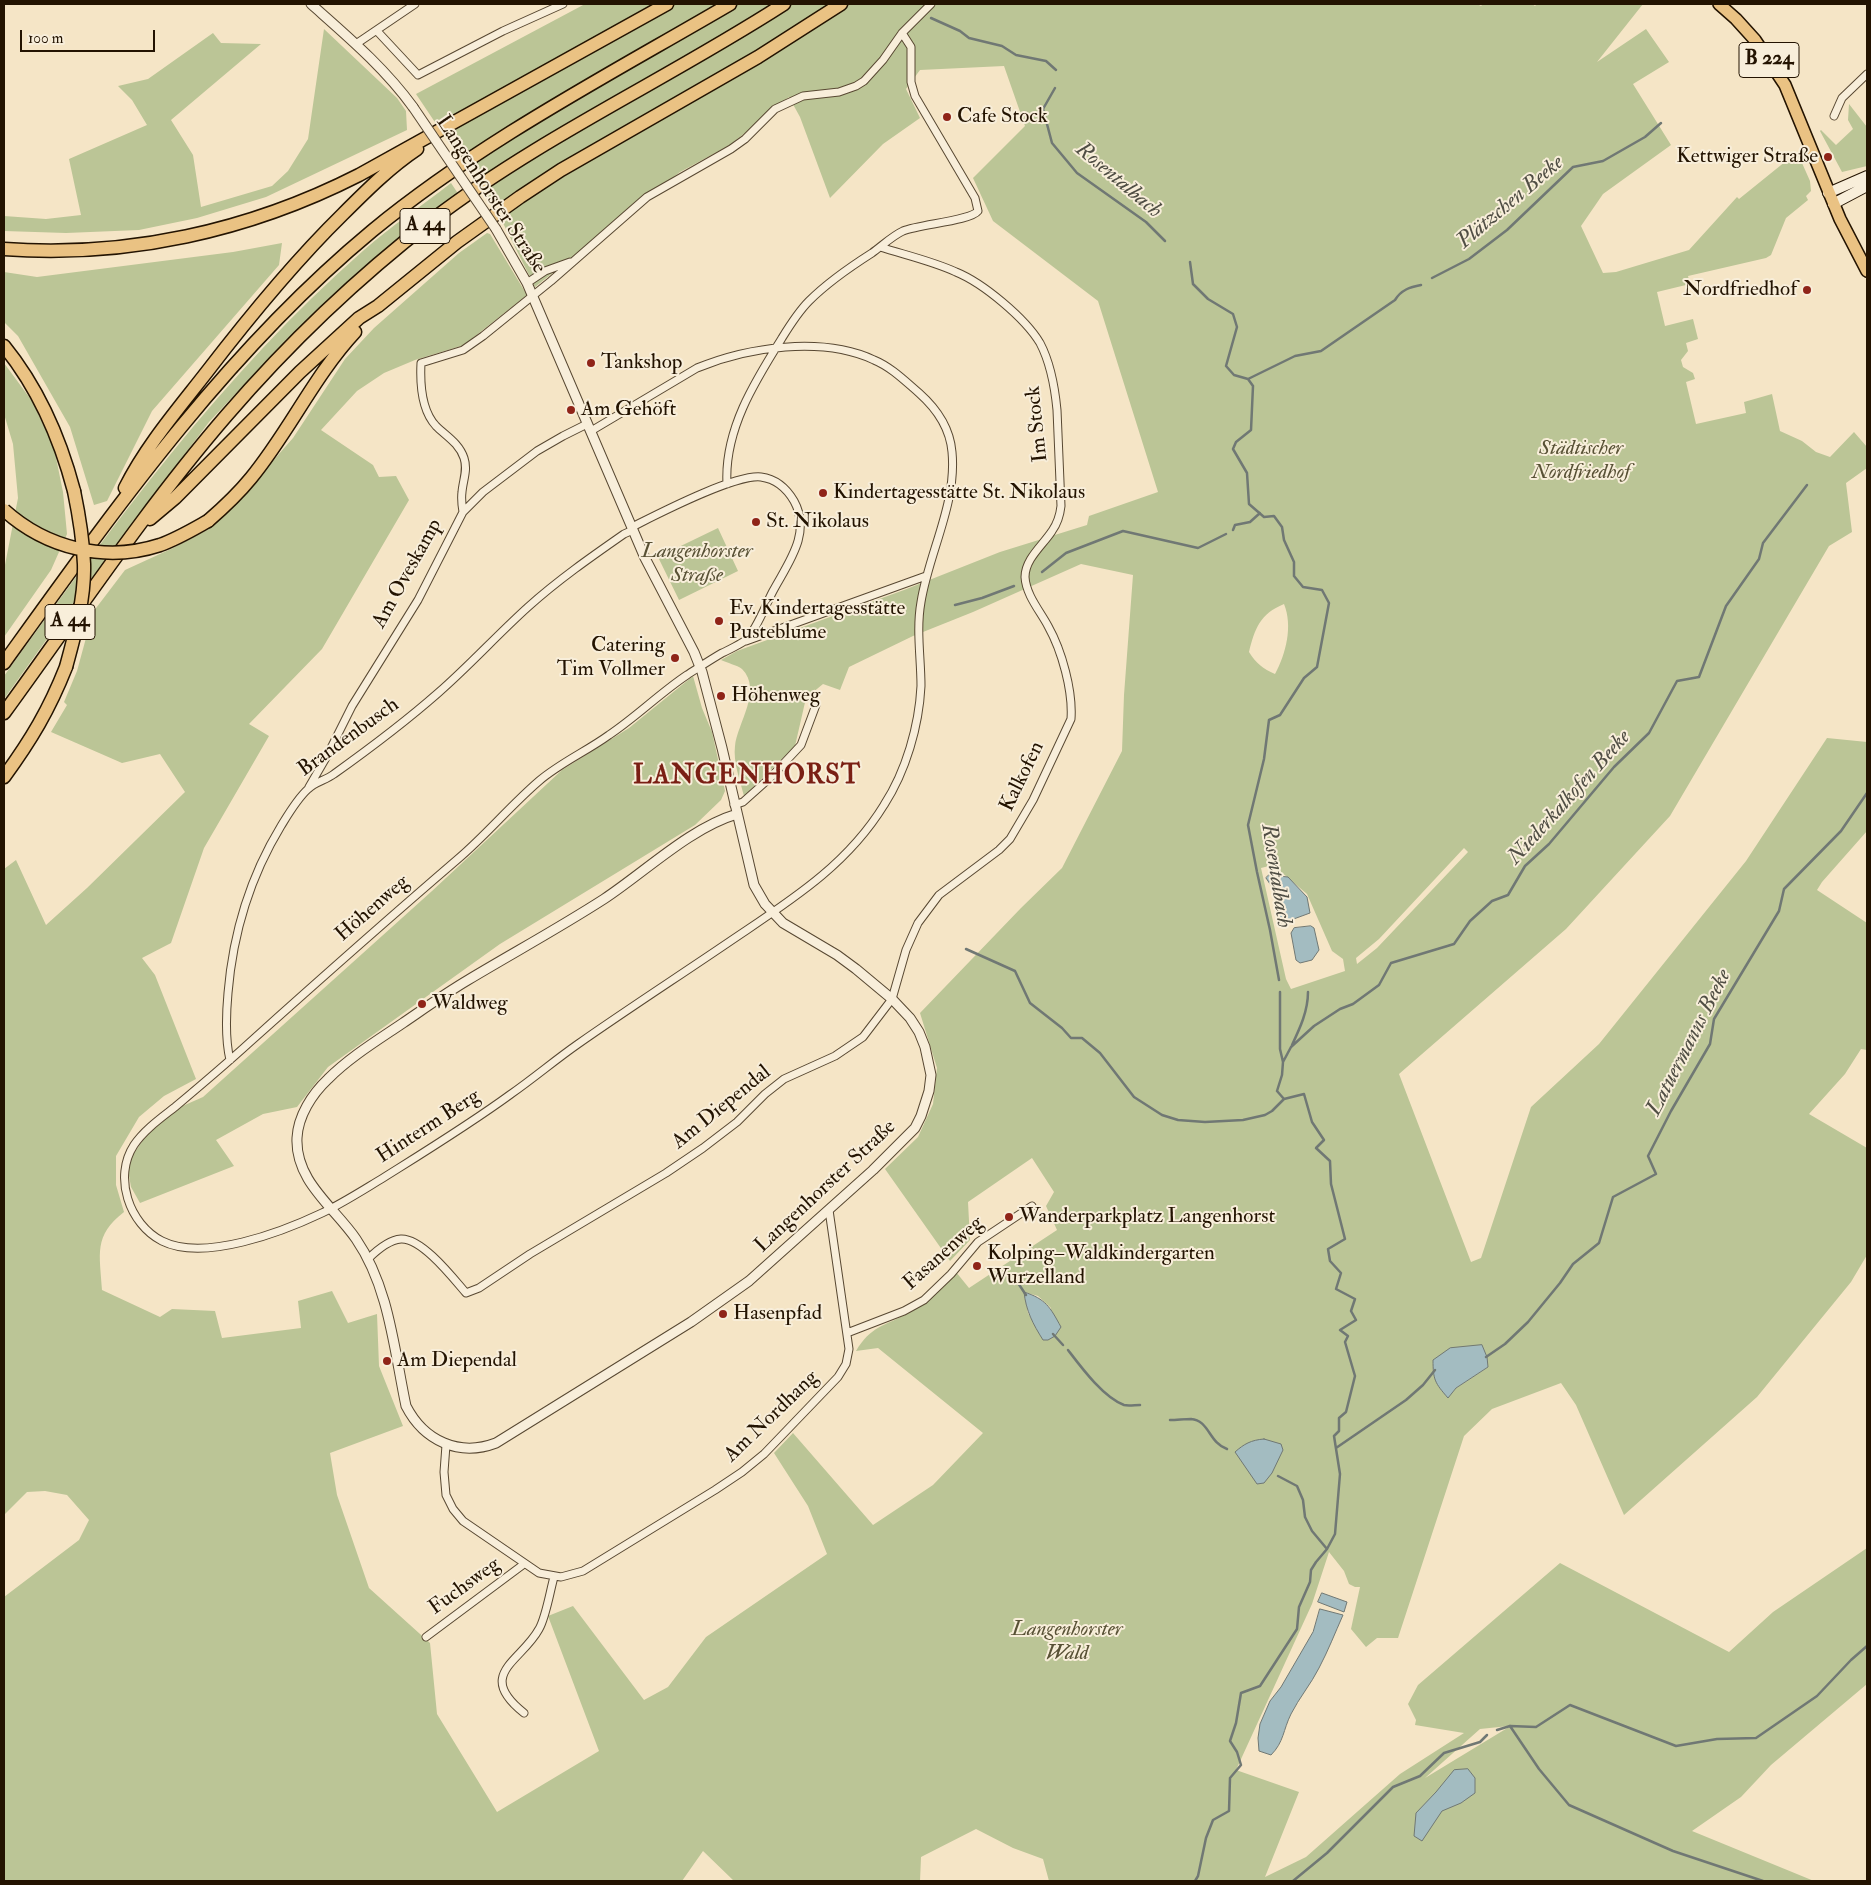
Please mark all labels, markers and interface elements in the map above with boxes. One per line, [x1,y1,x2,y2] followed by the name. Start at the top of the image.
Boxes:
[22,20,158,52] scale bar
[28,29,63,48] text: 100 m
[1739,42,1799,78] road number: B 224
[957,104,1048,130] place label: Cafe Stock
[429,111,551,279] street label: Langenhorster Straße
[941,111,953,123] marker: Cafe Stock
[1069,137,1167,225] water label: Rosentalbach
[1676,144,1818,170] place label: Kettwiger Straße
[1452,151,1570,255] water label: Plätzchen Beeke
[1822,151,1834,163] marker: Kettwiger Straße
[400,208,450,244] road number: A 44
[1683,277,1797,303] place label: Nordfriedhof
[1801,284,1813,296] marker: Nordfriedhof
[601,350,682,376] place label: Tankshop
[585,357,597,369] marker: Tankshop
[1021,385,1055,463] street label: Im Stock
[581,397,676,423] place label: Am Gehöft
[565,404,577,416] marker: Am Gehöft
[1532,436,1630,486] park label: Städtischer Nordfriedhof
[833,480,1085,506] place label: Kindertagesstätte St. Nikolaus
[817,487,829,499] marker: Kindertagesstätte St. Nikolaus
[766,509,869,535] place label: St. Nikolaus
[368,515,448,633] street label: Am Oveskamp
[750,516,762,528] marker: St. Nikolaus
[641,539,753,589] park label: Langenhorster Straße
[729,596,905,646] place label: Ev. Kindertagesstätte Pusteblume
[45,604,95,640] road number: A 44
[713,615,725,627] marker: Ev. Kindertagesstätte Pusteblume
[557,633,665,683] place label: Catering Tim Vollmer
[669,652,681,664] marker: Catering Tim Vollmer
[731,683,820,709] place label: Höhenweg
[715,690,727,702] marker: Höhenweg
[294,693,404,783] street label: Brandenbusch
[1503,725,1637,871] water label: Niederkalkofen Beeke
[995,738,1051,816] street label: Kalkofen
[632,761,862,793] district label: LANGENHORST
[1254,822,1296,930] water label: Rosentalbach
[331,870,415,948] street label: Höhenweg
[1642,965,1738,1121] water label: Latuermanns Beeke
[432,991,508,1017] place label: Waldweg
[416,998,428,1010] marker: Waldweg
[667,1060,777,1156] street label: Am Diependal
[373,1084,485,1170] street label: Hinterm Berg
[750,1115,902,1259] street label: Langenhorster Straße
[1019,1204,1275,1230] place label: Wanderparkplatz Langenhorst
[899,1211,989,1297] street label: Fasanenweg
[1003,1211,1015,1223] marker: Wanderparkplatz Langenhorst
[987,1241,1215,1291] place label: Kolping–Waldkindergarten Wurzelland
[971,1260,983,1272] marker: Kolping–Waldkindergarten Wurzelland
[733,1301,822,1327] place label: Hasenpfad
[717,1308,729,1320] marker: Hasenpfad
[397,1348,517,1374] place label: Am Diependal
[381,1355,393,1367] marker: Am Diependal
[720,1366,824,1468] street label: Am Nordhang
[424,1553,506,1621] street label: Fuchsweg
[1011,1617,1123,1667] park label: Langenhorster Wald

